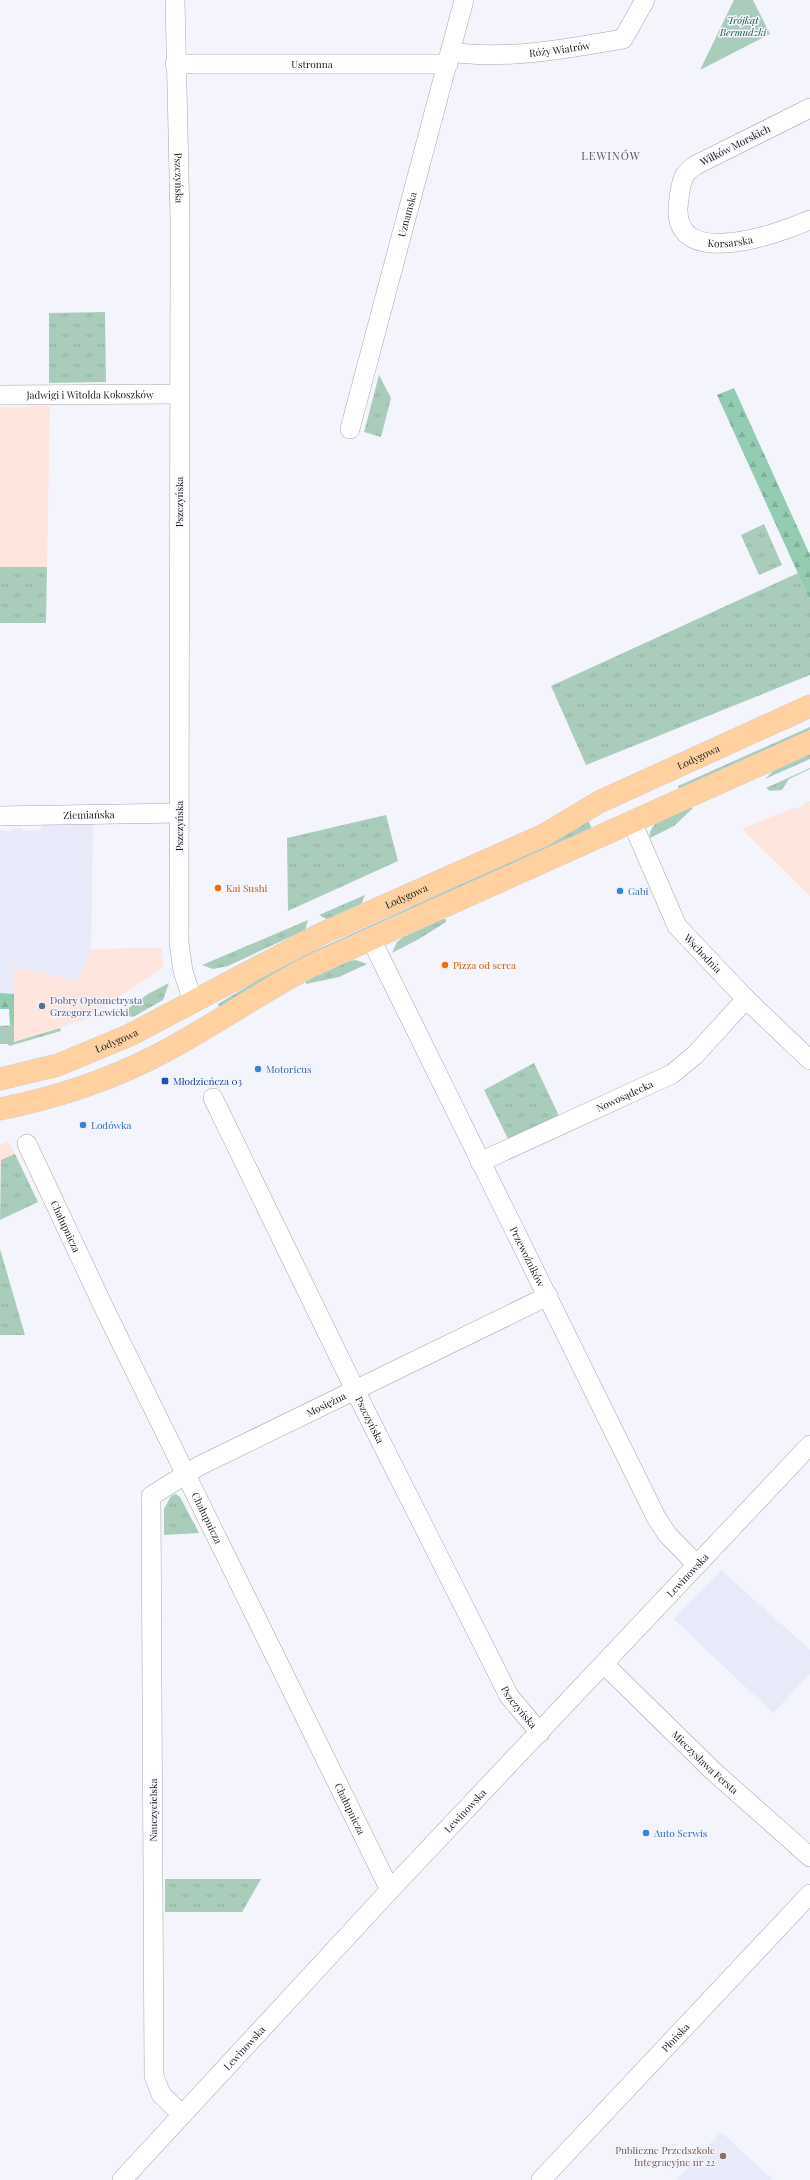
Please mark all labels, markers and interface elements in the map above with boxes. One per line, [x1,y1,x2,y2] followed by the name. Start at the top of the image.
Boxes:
[719,13,767,39] park label: Trójkąt Bermudzki
[528,38,591,60] street label: Róży Wiatrów
[291,57,333,71] street label: Ustronna
[697,121,773,169] street label: Wilków Morskich
[581,148,641,163] district label: LEWINÓW
[171,152,187,203] street label: Pszczyńska
[394,190,420,239] street label: Uznamska
[707,232,754,250] street label: Korsarska
[25,387,154,402] street label: Jadwigi i Witolda Kokoszków
[172,477,186,527] street label: Pszczyńska
[675,741,722,773] street label: Łodygowa
[172,801,186,851] street label: Pszczyńska
[63,807,115,822] street label: Ziemiańska
[226,881,268,895] place label: Kai Sushi
[383,881,430,912] street label: Łodygowa
[213,883,223,893] marker: Kai Sushi
[628,884,649,898] place label: Gabi
[615,886,625,896] marker: Gabi
[680,930,725,976] street label: Wschodnia
[453,958,516,972] place label: Pizza od serca
[440,960,450,970] marker: Pizza od serca
[50,993,142,1019] place label: Dobry Optometrysta Grzegorz Lewicki
[37,1001,47,1011] marker: Dobry Optometrysta Grzegorz Lewicki
[93,1025,140,1056] street label: Łodygowa
[266,1062,312,1076] place label: Motoricus
[253,1064,263,1074] marker: Motoricus
[173,1074,242,1088] place label: Młodzieńcza 03
[160,1076,170,1086] marker: Młodzieńcza 03
[594,1077,655,1115] street label: Nowosądecka
[91,1118,131,1132] place label: Lodówka
[78,1120,88,1130] marker: Lodówka
[48,1198,84,1255] street label: Chałupnicza
[507,1224,548,1289] street label: Przewoźników
[304,1389,348,1420] street label: Mosiężna
[352,1394,388,1446] street label: Pszczyńska
[189,1490,226,1546] street label: Chałupnicza
[663,1550,711,1600] street label: Lewinowska
[498,1683,540,1731] street label: Pszczyńska
[669,1727,741,1797] street label: Mieczysława Fersta
[146,1779,160,1841] street label: Nauczycielska
[331,1781,369,1837] street label: Chałupnicza
[441,1786,489,1836] street label: Lewinowska
[653,1826,707,1840] place label: Auto Serwis
[641,1828,651,1838] marker: Auto Serwis
[658,2020,692,2055] street label: Płońska
[220,2023,268,2073] street label: Lewinowska
[615,2143,715,2169] place label: Publiczne Przedszkole Integracyjne nr 22
[718,2151,728,2161] marker: Publiczne Przedszkole Integracyjne nr 22

